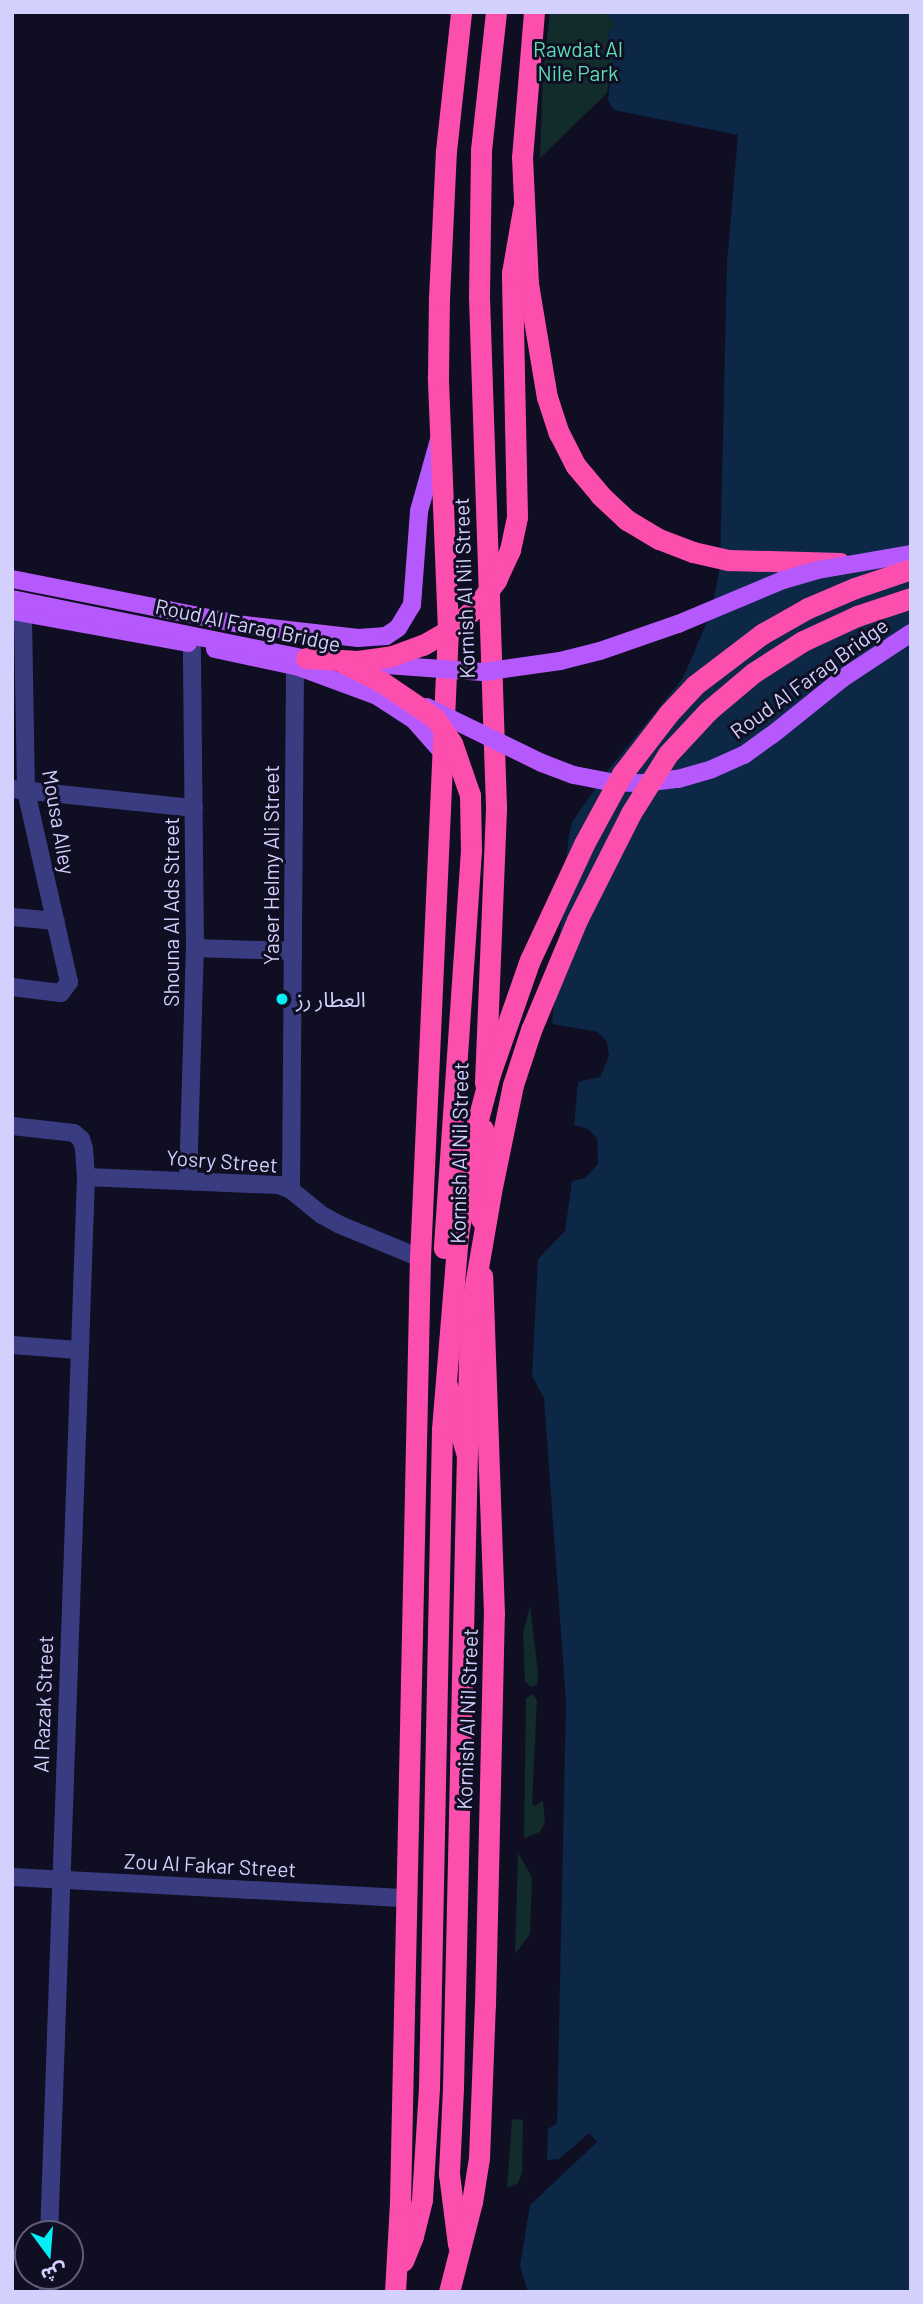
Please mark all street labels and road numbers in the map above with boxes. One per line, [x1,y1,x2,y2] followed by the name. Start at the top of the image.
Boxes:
[448,497,480,679] street label: Kornish Al Nil Street
[153,593,343,657] street label: Roud Al Farag Bridge
[725,612,893,744] street label: Roud Al Farag Bridge
[258,765,284,965] street label: Yaser Helmy Ali Street
[37,768,81,876] street label: Mousa Alley
[158,817,184,1007] street label: Shouna Al Ads Street
[445,1062,473,1244] street label: Kornish Al Nil Street
[165,1145,279,1177] street label: Yosry Street
[451,1628,483,1810] street label: Kornish Al Nil Street
[28,1635,58,1773] street label: Al Razak Street
[123,1848,297,1882] street label: Zou Al Fakar Street

